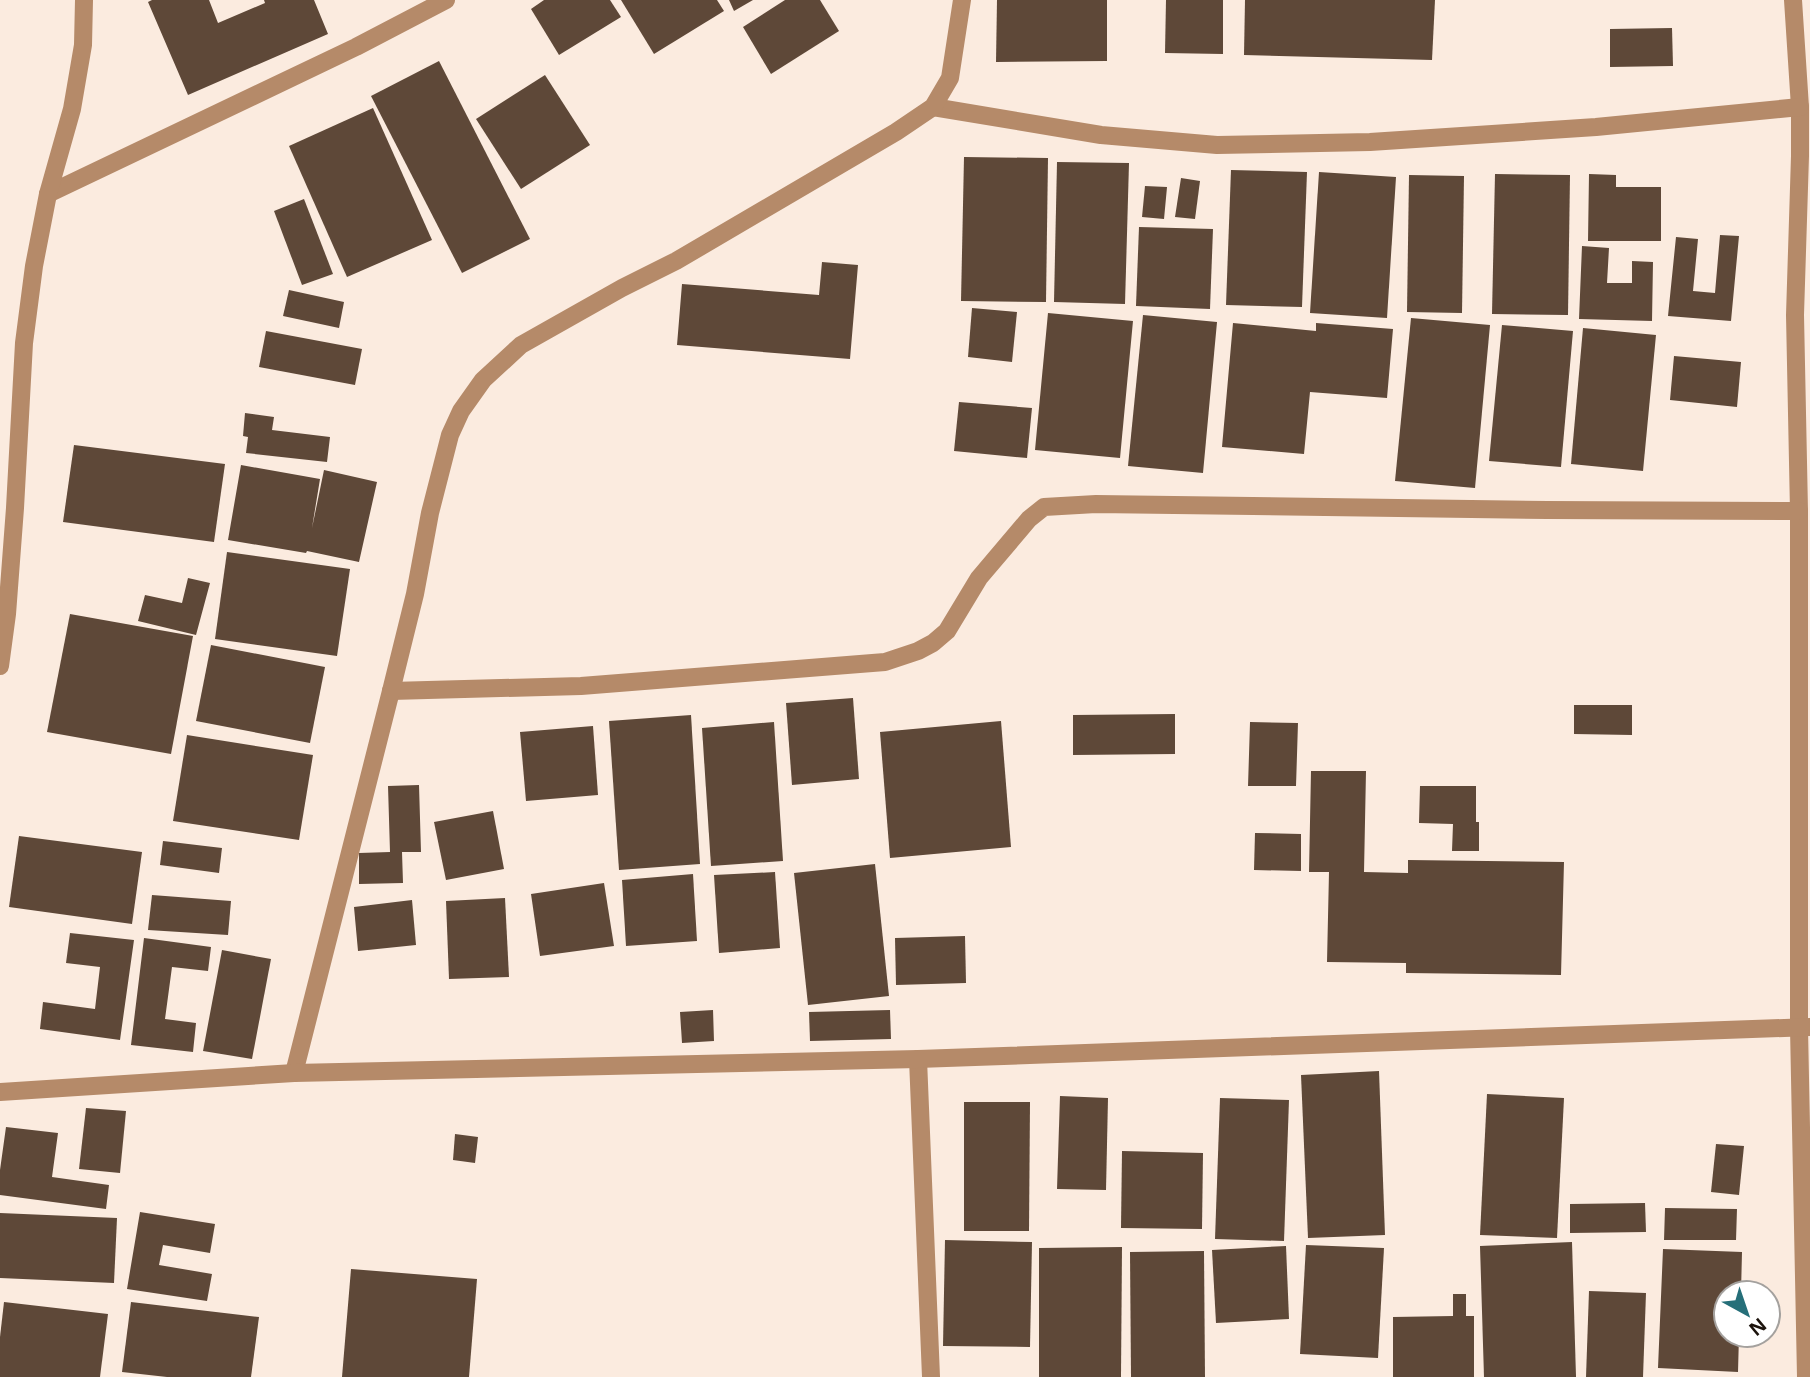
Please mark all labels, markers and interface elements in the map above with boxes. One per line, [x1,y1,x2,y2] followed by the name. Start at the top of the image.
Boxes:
[1712,1279,1782,1349] north arrow
[1744,1312,1772,1342] text: N

